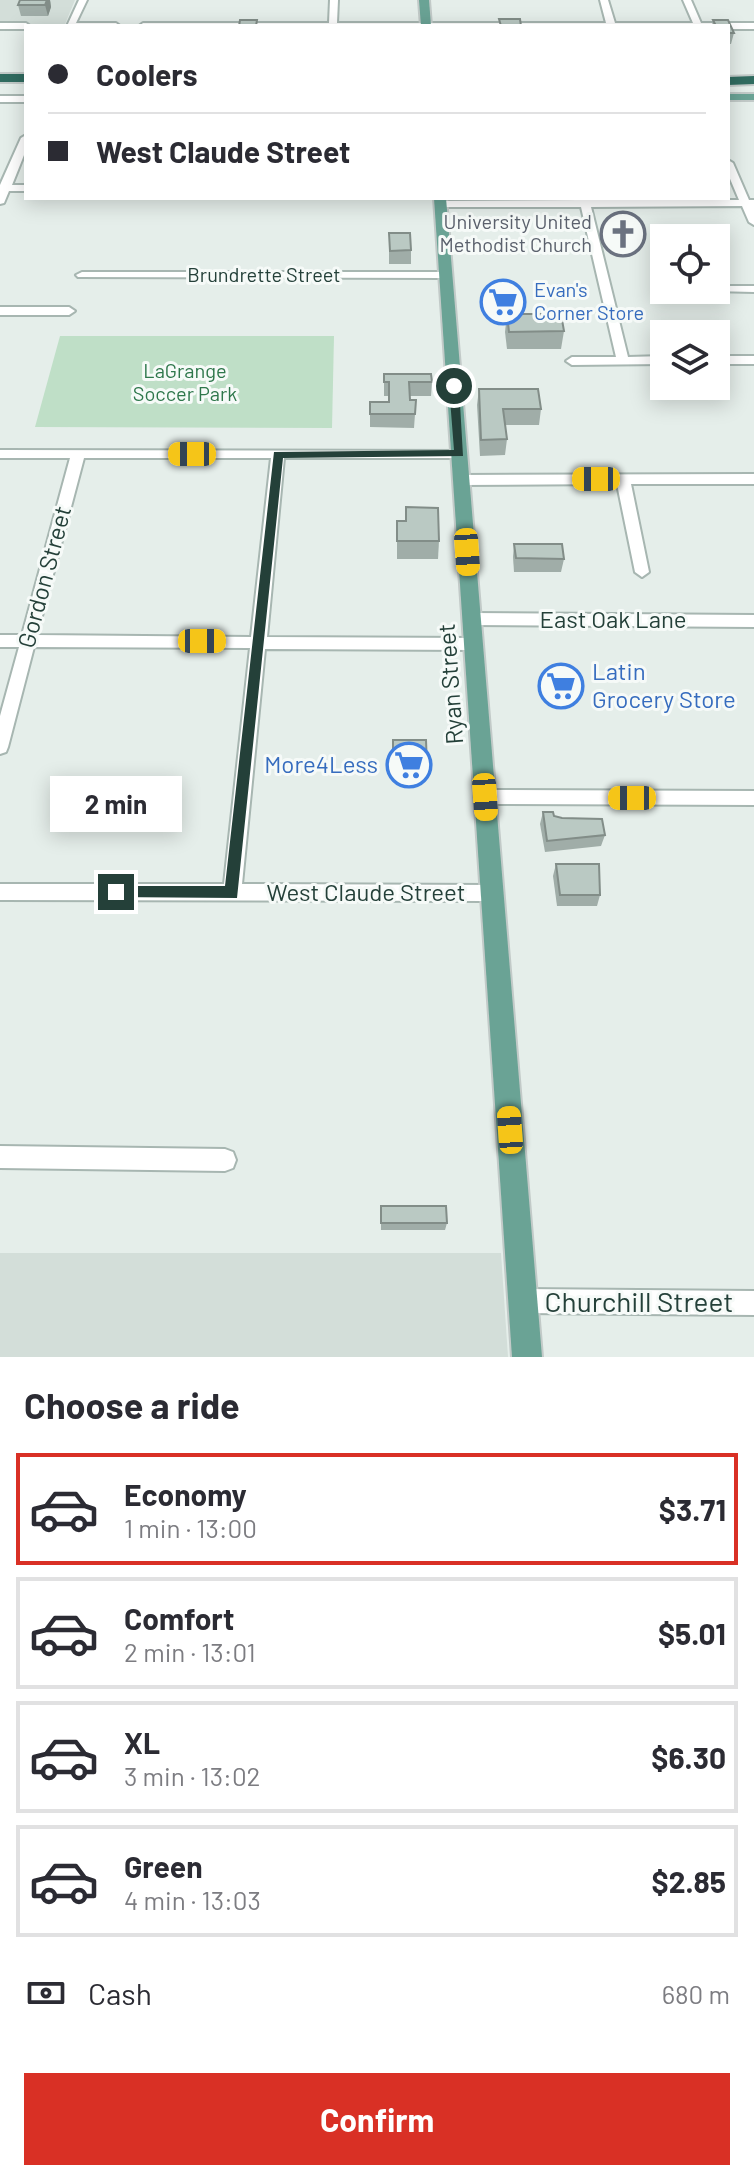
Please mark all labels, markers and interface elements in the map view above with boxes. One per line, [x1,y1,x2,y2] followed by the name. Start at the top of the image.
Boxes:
[96,56,198,92] text: Coolers
[96,133,350,169] text: West Claude Street
[439,209,592,256] place label: University United Methodist Church
[599,210,647,258] church icon: University United Methodist Church
[650,224,730,400] map controls
[650,224,730,304] button: locate
[187,262,341,286] street label: Brundrette Street
[534,277,644,324] place label: Evan's Corner Store
[479,278,527,326] supermarket icon: Evan's Corner Store
[650,320,730,400] button: layers
[133,358,237,405] park label: LaGrange Soccer Park
[436,368,472,404] route start
[168,442,216,466] car
[572,467,620,491] car
[11,502,76,651] street label: Gordon Street
[453,527,481,577] car
[539,604,687,633] street label: East Oak Lane
[431,623,468,745] street label: Ryan Street
[178,629,226,653] car
[592,656,736,713] place label: Latin Grocery Store
[537,662,585,710] supermarket icon: Latin Grocery Store
[385,741,433,789] supermarket icon: More4Less
[264,749,378,778] place label: More4Less
[471,772,499,822] car
[50,776,182,832] callout: 2 min
[608,786,656,810] car
[85,788,147,819] text: 2 min
[98,874,134,910] route end
[267,877,465,906] street label: West Claude Street
[496,1105,524,1155] car
[545,1284,733,1318] street label: Churchill Street
[24,1383,240,1426] text: Choose a ride
[28,1473,100,1545] icon: car
[124,1476,247,1512] text: Economy
[659,1491,726,1527] text: $3.71
[124,1512,257,1543] text: 1 min · 13:00
[28,1597,100,1669] icon: car
[124,1600,234,1636] text: Comfort
[658,1615,726,1651] text: $5.01
[124,1636,256,1667] text: 2 min · 13:01
[28,1721,100,1793] icon: car
[124,1724,160,1760] text: XL
[651,1739,726,1775] text: $6.30
[124,1760,261,1791] text: 3 min · 13:02
[28,1845,100,1917] icon: car
[124,1848,203,1884] text: Green
[652,1863,726,1899] text: $2.85
[124,1884,261,1915] text: 4 min · 13:03
[24,1971,68,2015] icon: cash
[88,1975,152,2011] text: Cash
[662,1978,730,2009] text: 680 m
[24,2073,730,2165] button: Confirm

